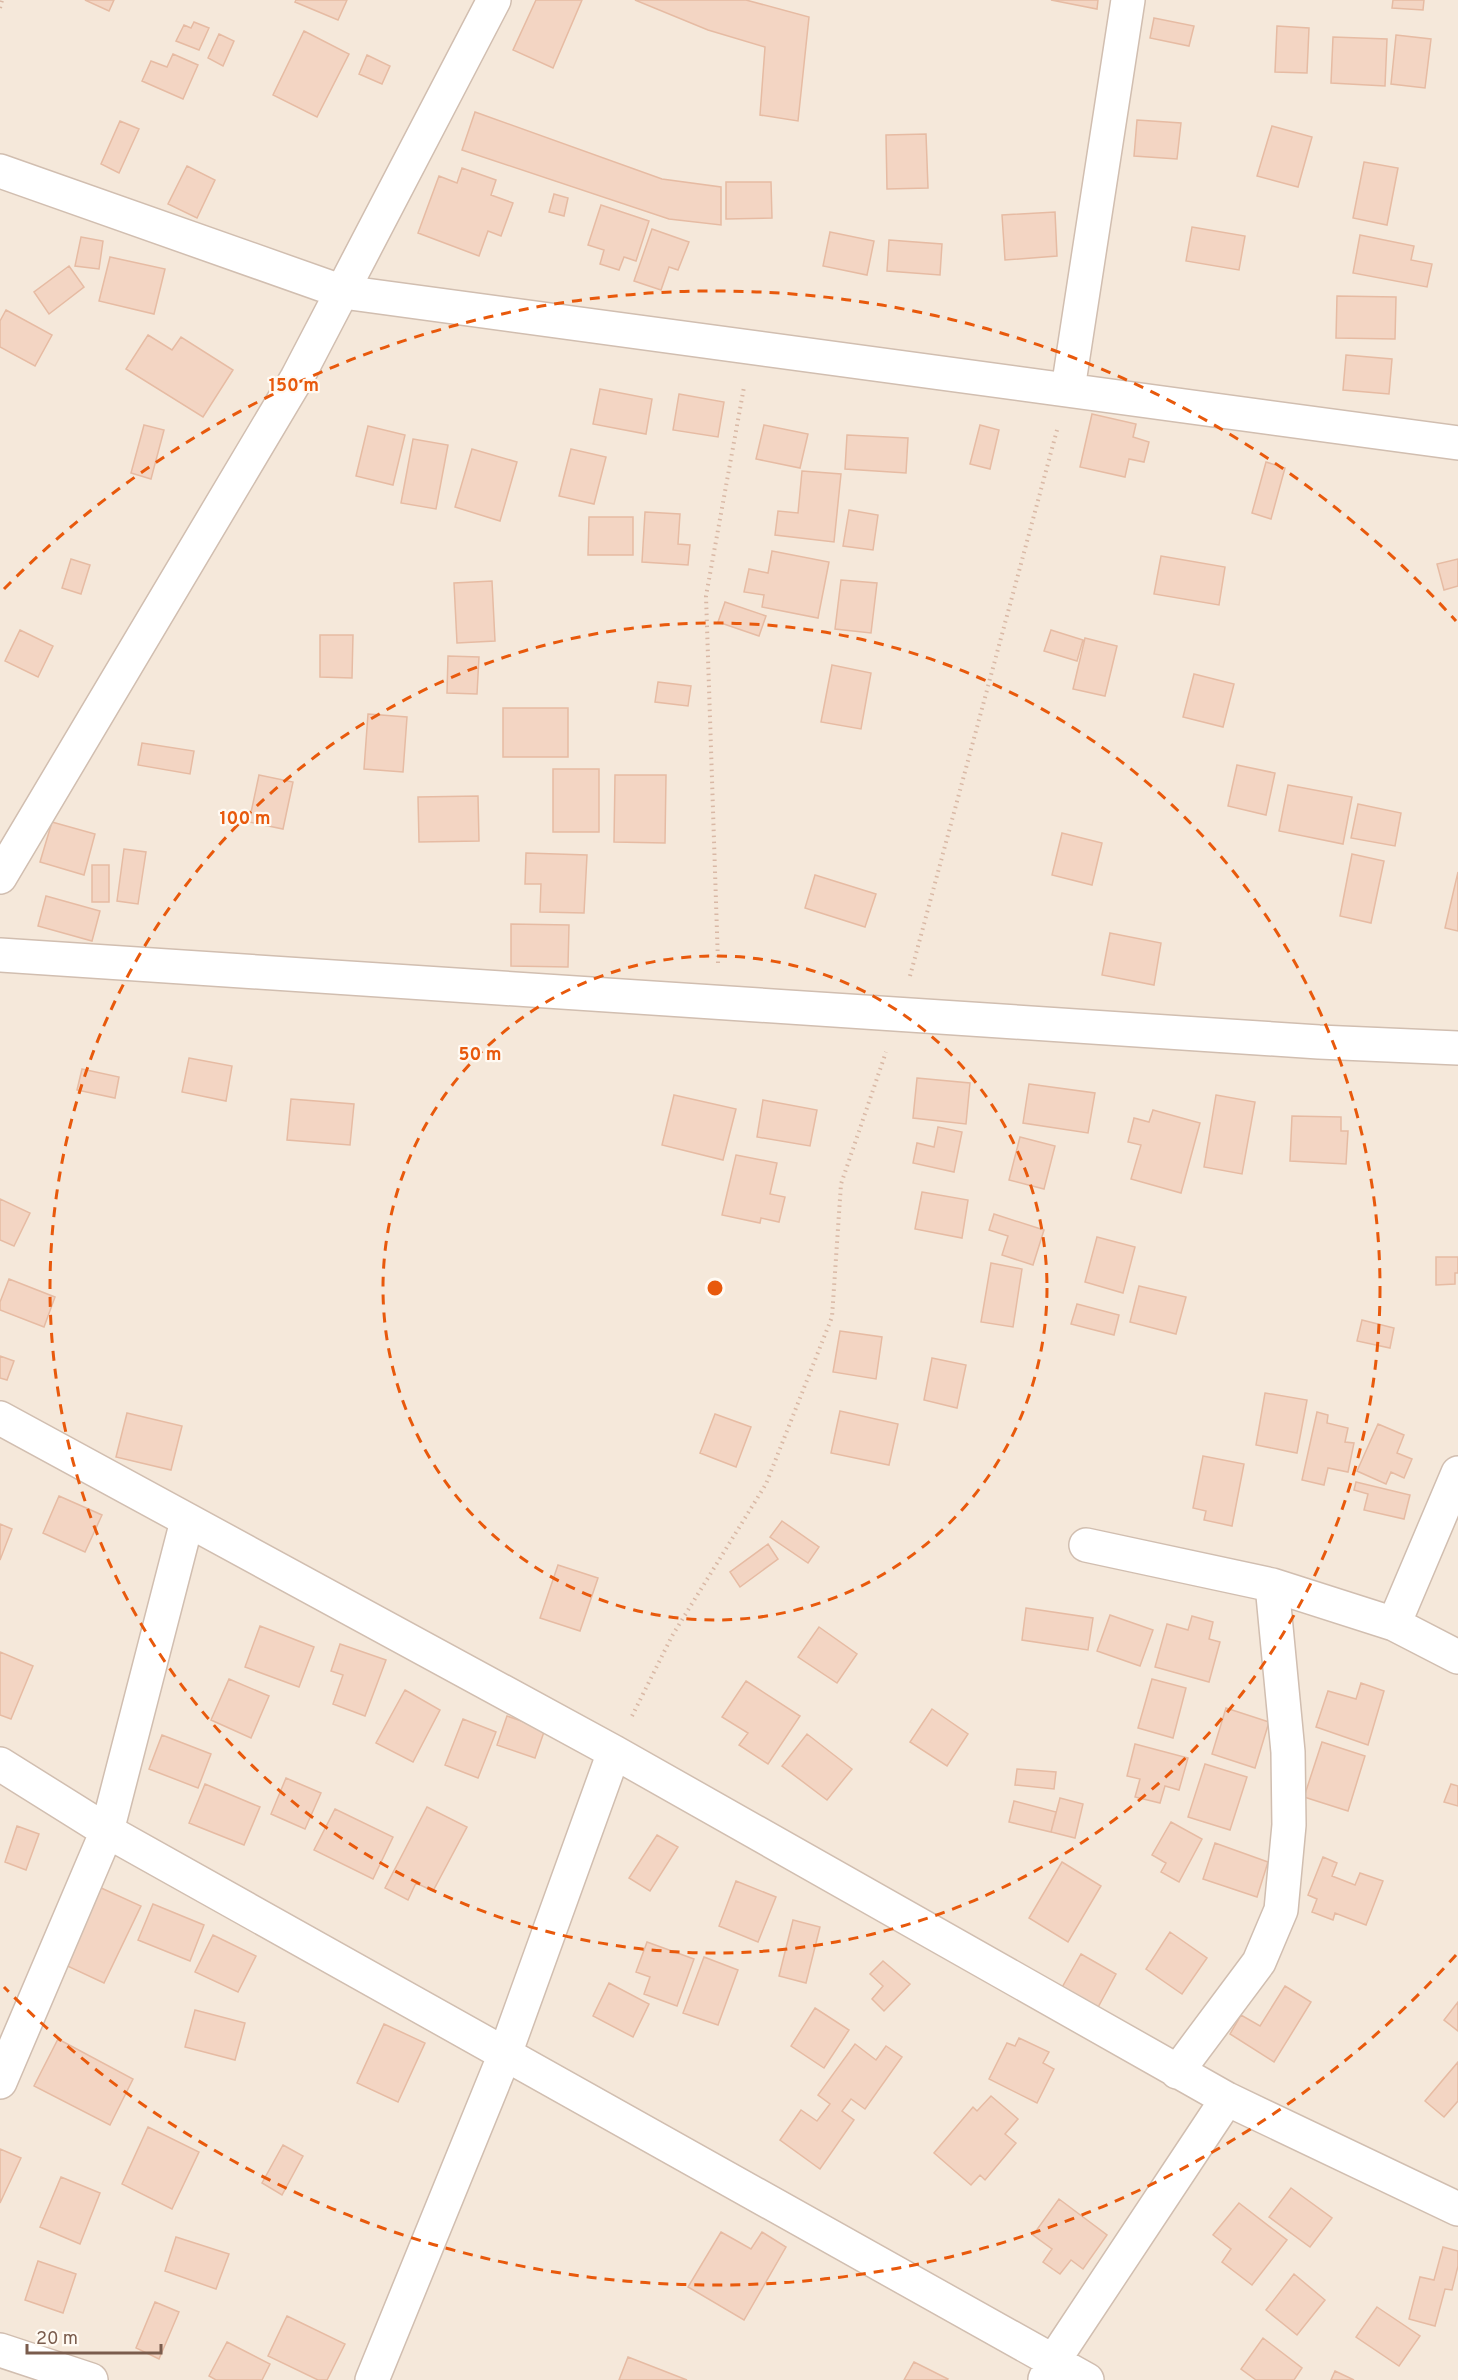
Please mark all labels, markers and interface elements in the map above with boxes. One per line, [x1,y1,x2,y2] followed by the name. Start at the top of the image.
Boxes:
[269,375,319,398] text: 150 m
[219,808,271,831] text: 100 m
[458,1044,502,1067] text: 50 m
[705,1278,725,1298] centre of rings
[27,2317,160,2355] scale bar
[36,2328,78,2351] text: 20 m

